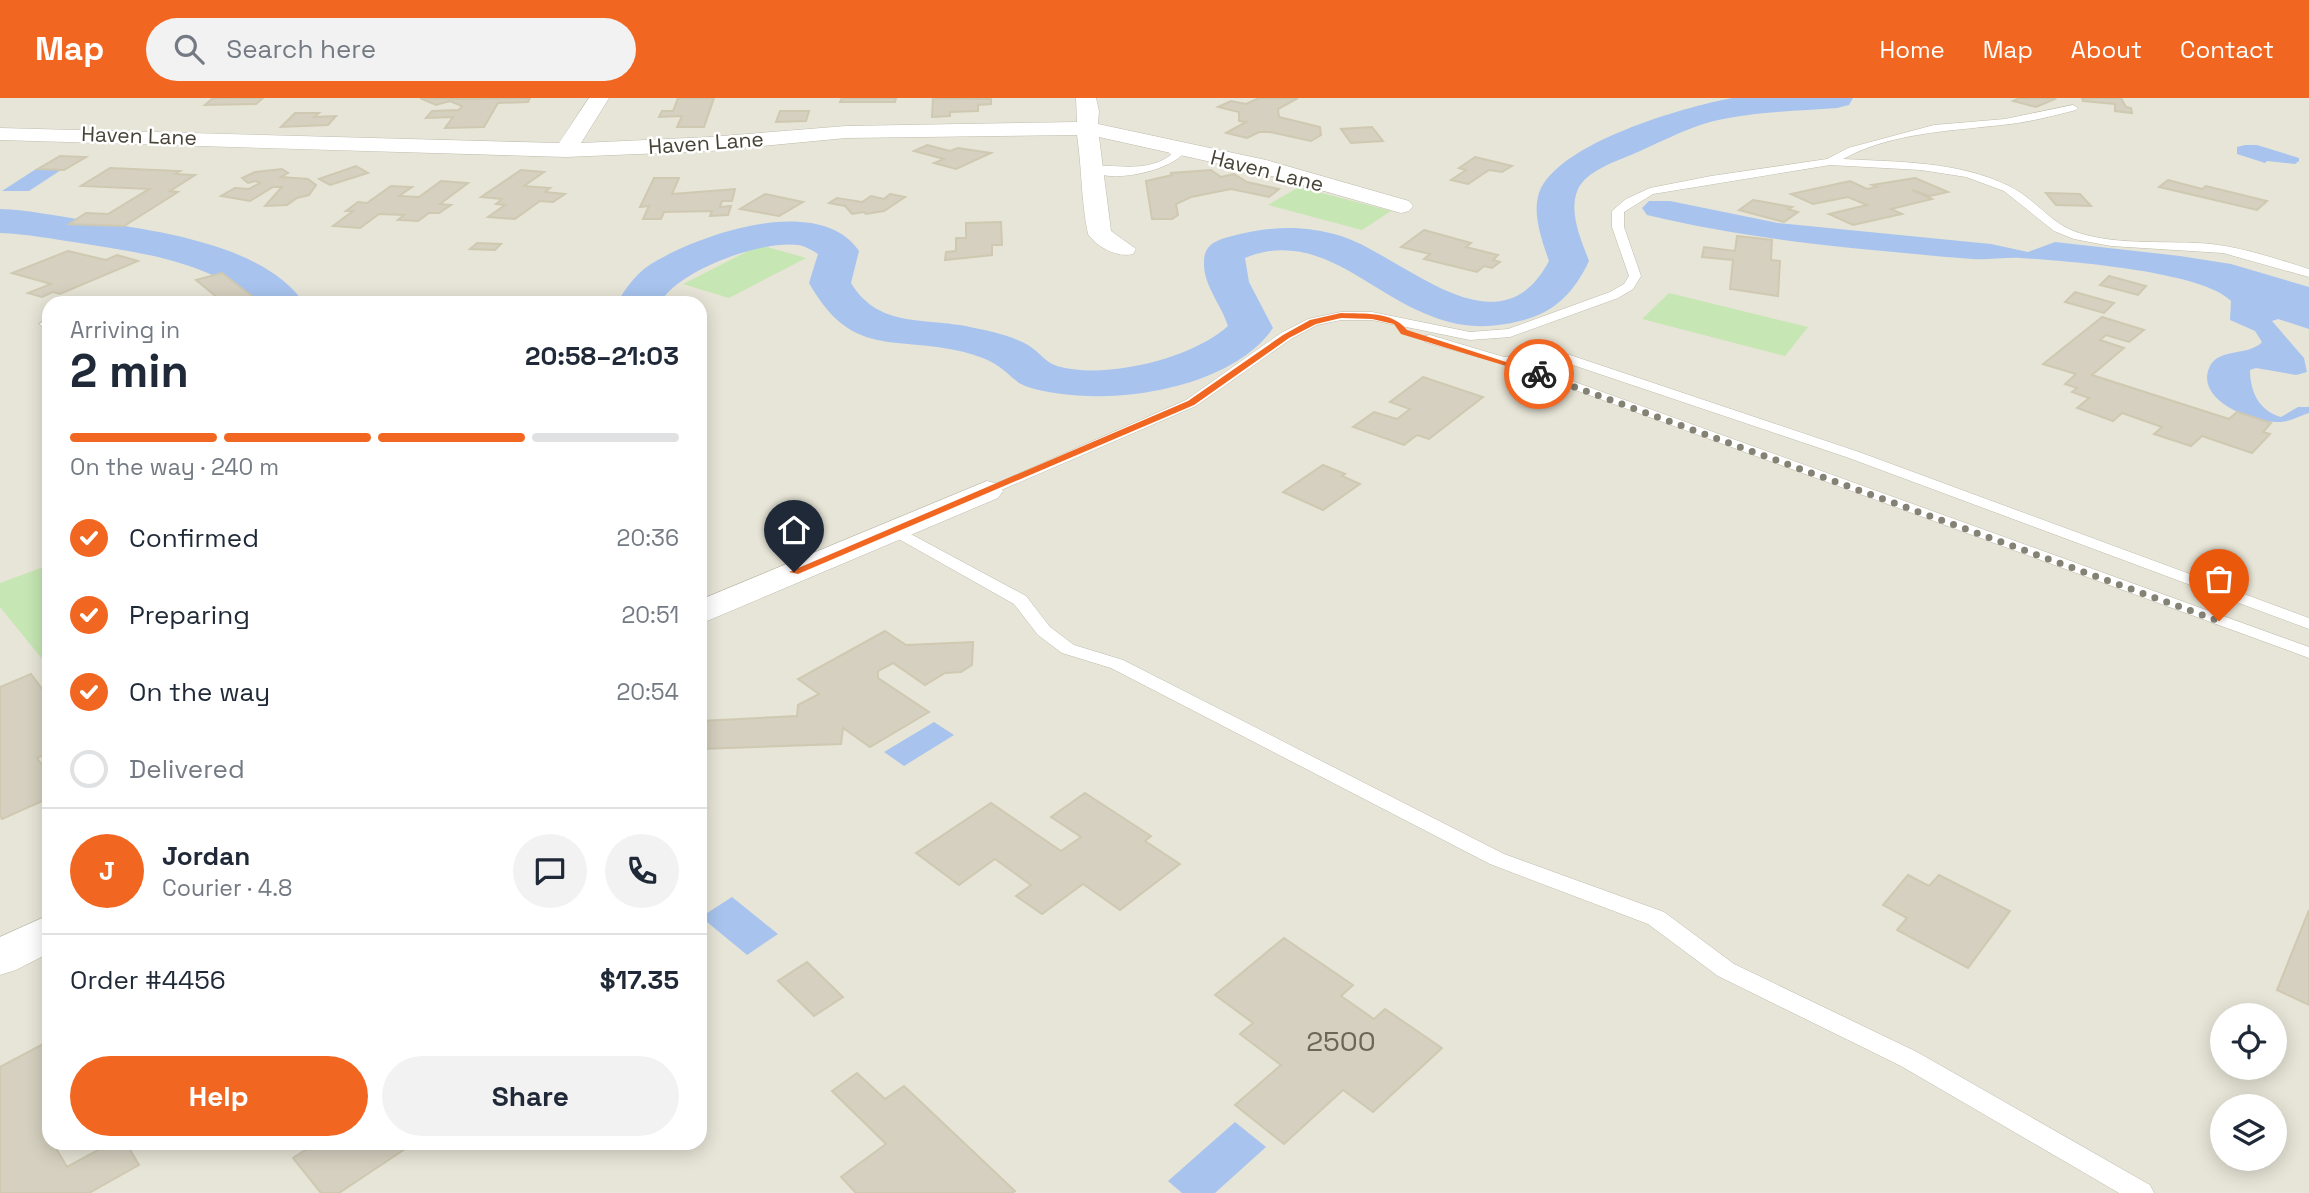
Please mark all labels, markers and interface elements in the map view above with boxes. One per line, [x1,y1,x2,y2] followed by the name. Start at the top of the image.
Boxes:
[146,18,636,81] search box
[35,28,104,70] text: Map
[170,30,208,68] icon: search
[226,32,376,66] text: Search here
[1879,34,1945,65] text: Home
[1983,34,2033,65] text: Map
[2071,34,2142,65] text: About
[2180,34,2274,65] text: Contact
[81,120,197,151] street label: Haven Lane
[647,125,765,160] street label: Haven Lane
[1208,143,1327,198] street label: Haven Lane
[70,315,180,345] text: Arriving in
[525,339,679,373] text: 20:58–21:03
[1504,339,1574,409] courier
[70,342,189,400] text: 2 min
[1520,355,1558,393] icon: bike
[70,452,279,482] text: On the way · 240 m
[764,500,824,572] pin
[775,511,813,549] icon: home
[70,519,108,557] icon: check
[129,521,259,555] text: Confirmed
[617,523,679,553] text: 20:36
[2189,549,2249,621] pin
[2200,560,2238,598] icon: bag
[70,596,108,634] icon: check
[129,598,250,632] text: Preparing
[622,600,679,630] text: 20:51
[70,673,108,711] icon: check
[129,675,270,709] text: On the way
[616,677,679,707] text: 20:54
[129,752,245,786] text: Delivered
[513,834,587,908] button: chat
[605,834,679,908] button: phone
[162,839,250,873] text: Jordan
[99,854,115,888] text: J
[162,873,292,903] text: Courier · 4.8
[70,963,226,997] text: Order #4456
[600,963,679,997] text: $17.35
[2210,1003,2287,1171] map controls
[2210,1003,2287,1080] button: locate
[1306,1023,1376,1059] house number: 2500
[70,1056,368,1136] button: Help
[382,1056,679,1136] button: Share
[2210,1094,2287,1171] button: layers

